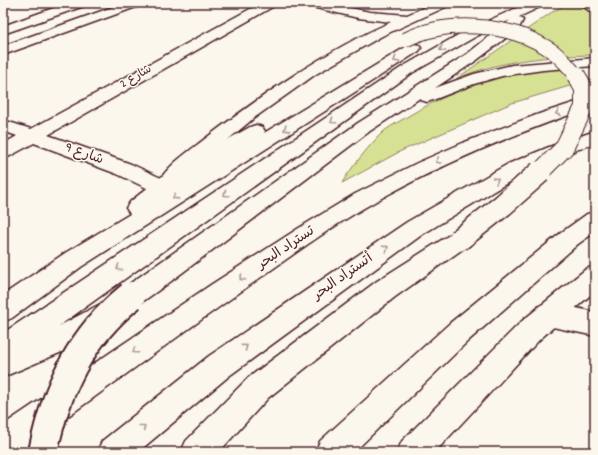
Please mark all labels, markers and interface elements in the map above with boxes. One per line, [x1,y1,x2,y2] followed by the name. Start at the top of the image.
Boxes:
[439,45,446,52] one-way arrow
[393,55,400,62] one-way arrow
[117,61,155,93] street label: شارع 2
[555,108,562,116] one-way arrow
[331,116,338,123] one-way arrow
[283,124,290,131] one-way arrow
[62,138,106,170] street label: شارع 9
[434,157,441,165] one-way arrow
[492,177,500,184] one-way arrow
[224,189,231,196] one-way arrow
[173,193,180,200] one-way arrow
[252,221,320,275] street label: تستراد البحر
[381,246,388,253] one-way arrow
[308,249,378,306] street label: أتستراد البحر
[116,263,123,271] one-way arrow
[239,273,246,281] one-way arrow
[241,345,248,352] one-way arrow
[132,346,139,353] one-way arrow
[139,425,146,432] one-way arrow

